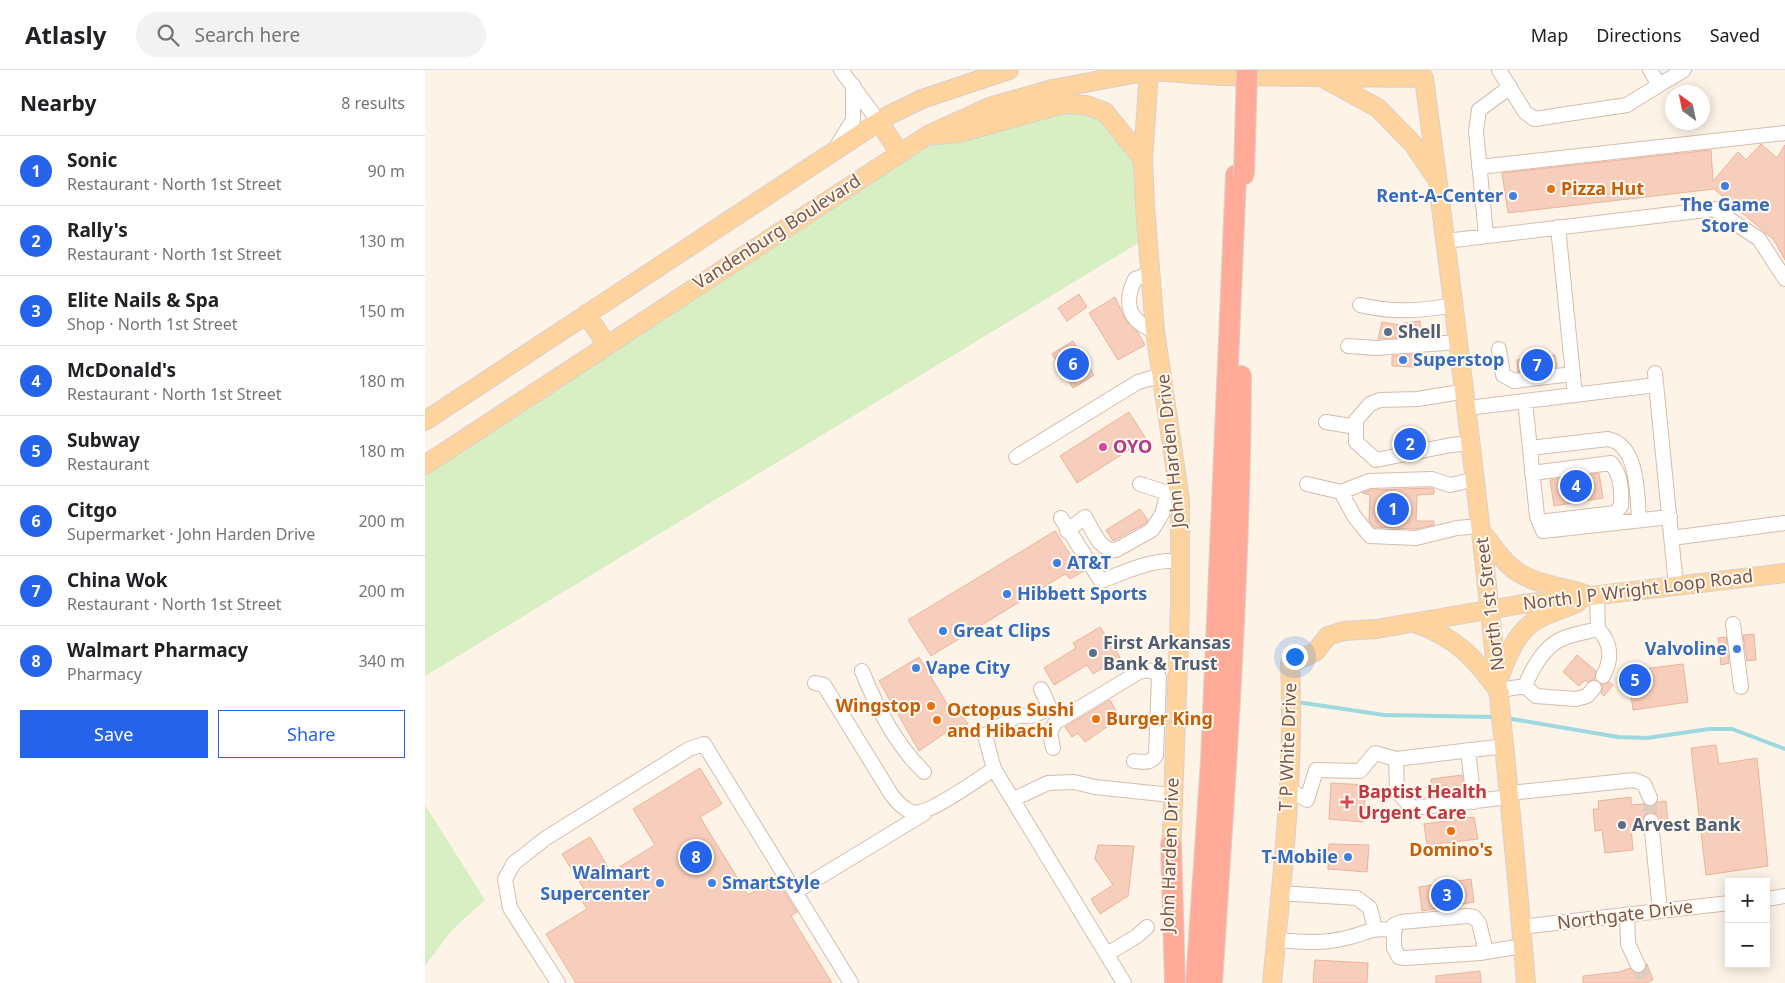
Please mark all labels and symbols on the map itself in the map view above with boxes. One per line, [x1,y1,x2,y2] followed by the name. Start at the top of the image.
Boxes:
[1665,85,1710,130] north arrow
[688,168,865,294] street label: Vandenburg Boulevard
[1561,176,1644,200] place label: Pizza Hut
[1719,180,1731,192] marker: The Game Store
[1376,183,1503,207] place label: Rent-A-Center
[1545,183,1557,195] marker: Pizza Hut
[1507,190,1519,202] marker: Rent-A-Center
[1680,192,1770,237] place label: The Game Store
[1398,319,1441,343] place label: Shell
[1382,326,1394,338] marker: Shell
[1057,345,1089,383] pin: 6
[1521,346,1553,384] pin: 7
[1413,347,1504,371] place label: Superstop
[1397,354,1409,366] marker: Superstop
[1150,373,1190,531] street label: John Harden Drive
[1394,425,1426,463] pin: 2
[1113,434,1152,458] place label: OYO
[1097,441,1109,453] marker: OYO
[1560,467,1592,505] pin: 4
[1377,490,1409,528] pin: 1
[1469,535,1509,672] street label: North 1st Street
[1067,550,1112,574] place label: AT&T
[1051,557,1063,569] marker: AT&T
[1521,563,1754,615] street label: North J P Wright Loop Road
[1017,581,1147,605] place label: Hibbett Sports
[1001,588,1013,600] marker: Hibbett Sports
[953,618,1050,642] place label: Great Clips
[937,625,949,637] marker: Great Clips
[1103,630,1231,675] place label: First Arkansas Bank & Trust
[1645,636,1727,660] place label: Valvoline
[1731,643,1743,655] marker: Valvoline
[1282,644,1308,670] your location
[1087,647,1099,659] marker: First Arkansas Bank & Trust
[926,655,1011,679] place label: Vape City
[1619,661,1651,699] pin: 5
[910,662,922,674] marker: Vape City
[1273,682,1301,812] street label: T P White Drive
[836,693,921,717] place label: Wingstop
[947,697,1074,742] place label: Octopus Sushi and Hibachi
[925,700,937,712] marker: Wingstop
[1106,706,1213,730] place label: Burger King
[1090,713,1102,725] marker: Burger King
[931,714,943,726] marker: Octopus Sushi and Hibachi
[1154,777,1184,935] street label: John Harden Drive
[1358,779,1487,824] place label: Baptist Health Urgent Care
[1340,795,1354,809] marker: Baptist Health Urgent Care
[1632,812,1742,836] place label: Arvest Bank
[1616,819,1628,831] marker: Arvest Bank
[1445,825,1457,837] marker: Domino's
[1409,837,1493,861] place label: Domino's
[680,838,712,876] pin: 8
[1261,844,1338,868] place label: T-Mobile
[1342,851,1354,863] marker: T-Mobile
[540,860,650,905] place label: Walmart Supercenter
[722,870,820,894] place label: SmartStyle
[1431,876,1463,914] pin: 3
[654,877,666,889] marker: Walmart Supercenter
[706,877,718,889] marker: SmartStyle
[1556,894,1694,934] street label: Northgate Drive

